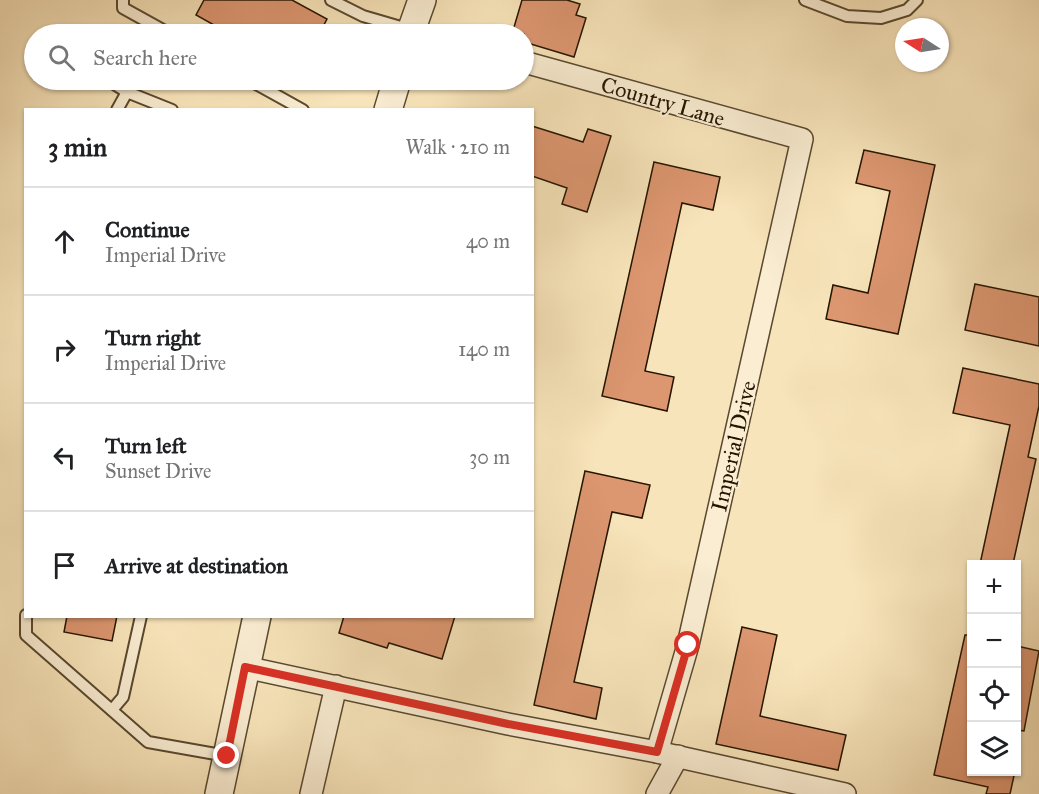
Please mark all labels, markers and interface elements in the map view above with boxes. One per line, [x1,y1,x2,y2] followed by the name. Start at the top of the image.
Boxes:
[895,18,949,72] north arrow
[24,24,534,90] search box
[45,41,78,74] icon: search
[93,44,197,71] text: Search here
[598,71,728,132] street label: Country Lane
[48,131,107,163] text: 3 min
[405,135,510,159] text: Walk · 210 m
[105,216,190,243] text: Continue
[48,225,81,258] icon: ahead
[466,229,510,253] text: 40 m
[105,243,226,267] text: Imperial Drive
[105,324,201,351] text: Turn right
[48,333,81,366] icon: right
[458,337,510,361] text: 140 m
[105,351,226,375] text: Imperial Drive
[705,378,762,514] street label: Imperial Drive
[105,432,187,459] text: Turn left
[48,441,81,474] icon: left
[469,445,510,469] text: 30 m
[105,459,211,483] text: Sunset Drive
[48,549,81,582] icon: arrive
[105,552,288,579] text: Arrive at destination
[967,560,1021,776] map controls
[967,560,1021,614] button: +
[967,614,1021,668] button: −
[674,631,700,657] route start
[967,668,1021,722] button: locate
[967,722,1021,776] button: layers
[213,742,239,768] route end

